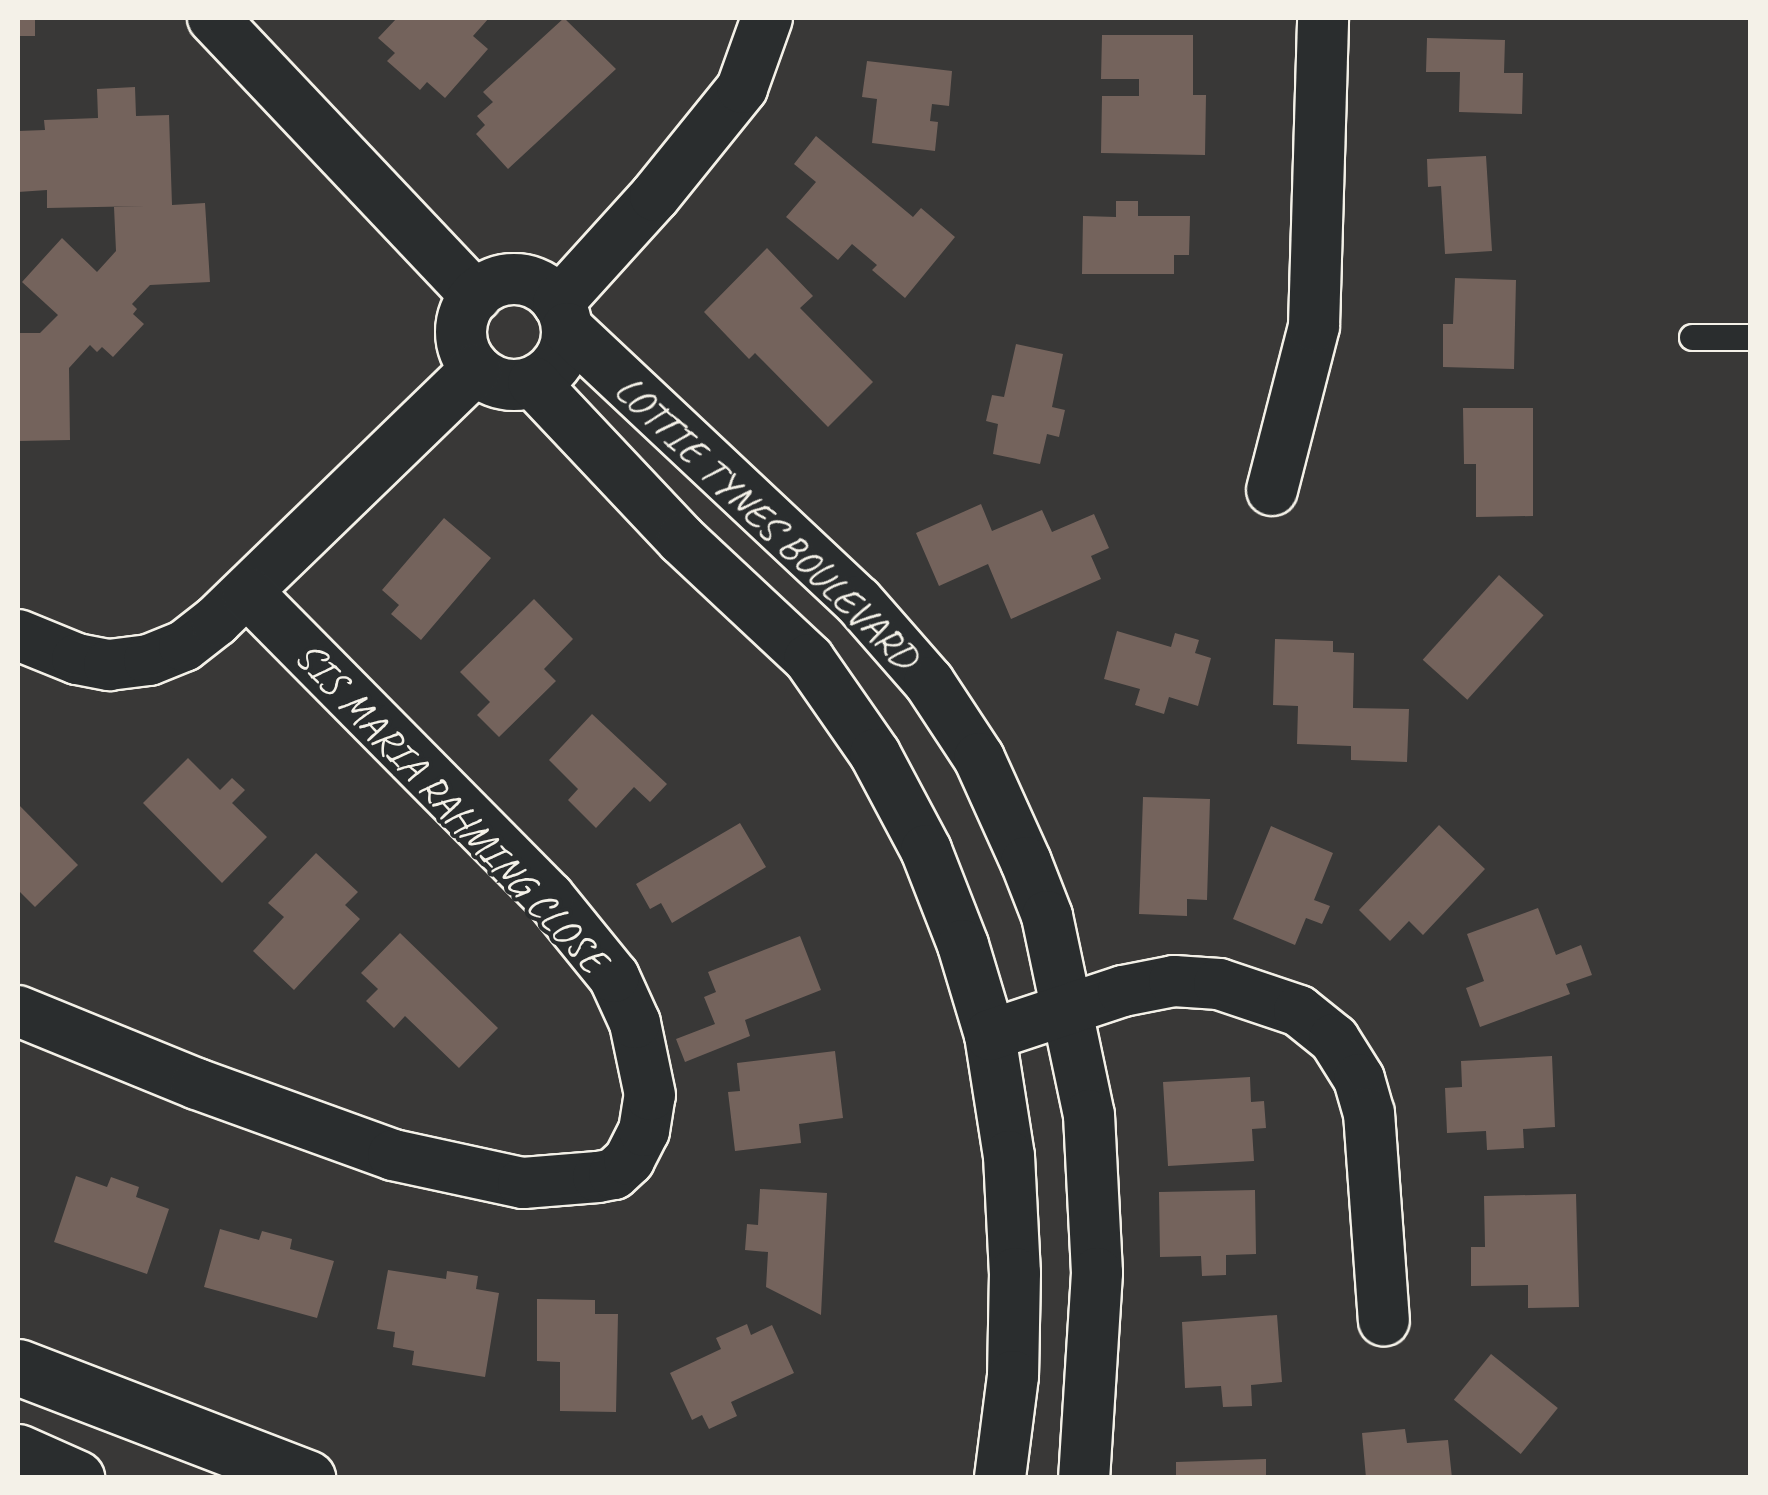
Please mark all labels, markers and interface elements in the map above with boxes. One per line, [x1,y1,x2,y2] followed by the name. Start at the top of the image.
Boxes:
[604,364,930,680] street label: LOTTIE TYNES BOULEVARD
[285,631,617,983] street label: SIS MARIA RAHMING CLOSE

